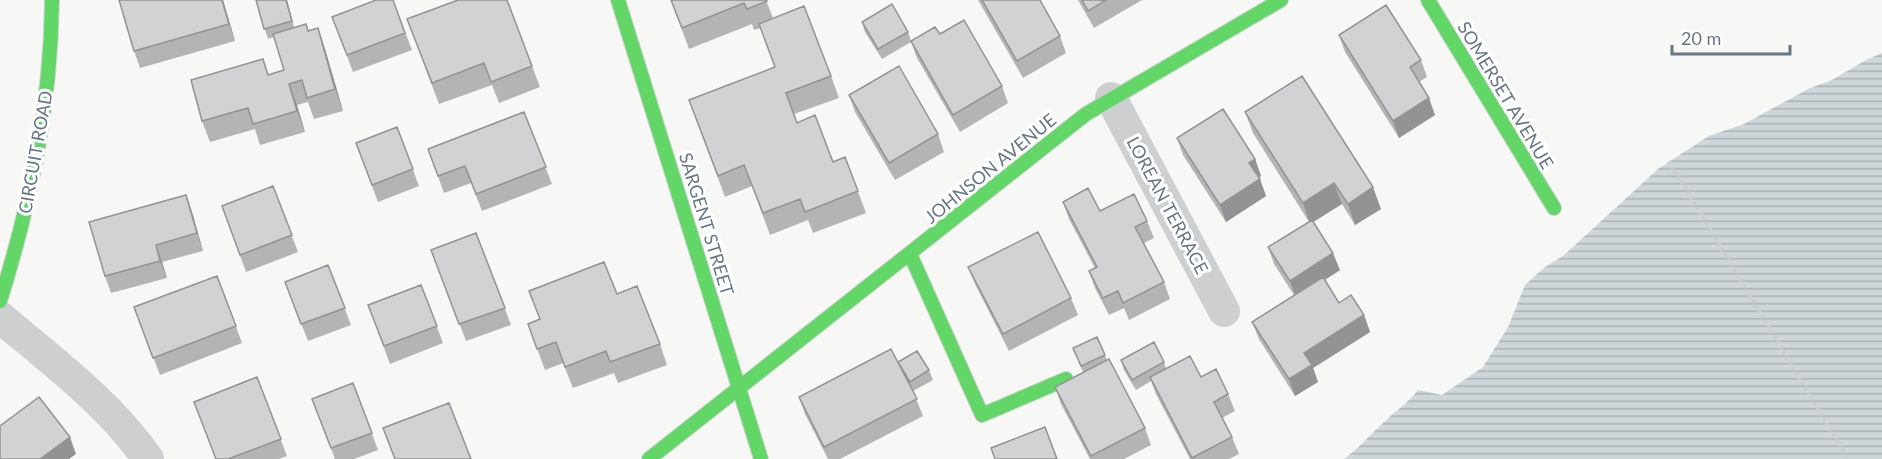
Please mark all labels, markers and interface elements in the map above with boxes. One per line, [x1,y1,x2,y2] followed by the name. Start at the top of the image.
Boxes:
[1453,17,1559,173] street label: SOMERSET AVENUE
[1672,18,1790,56] scale bar
[1681,27,1721,49] text: 20 m
[13,89,57,215] street label: CIRCUIT ROAD
[920,108,1060,228] street label: JOHNSON AVENUE
[1122,132,1214,278] street label: LOREAN TERRACE
[675,150,739,298] street label: SARGENT STREET

